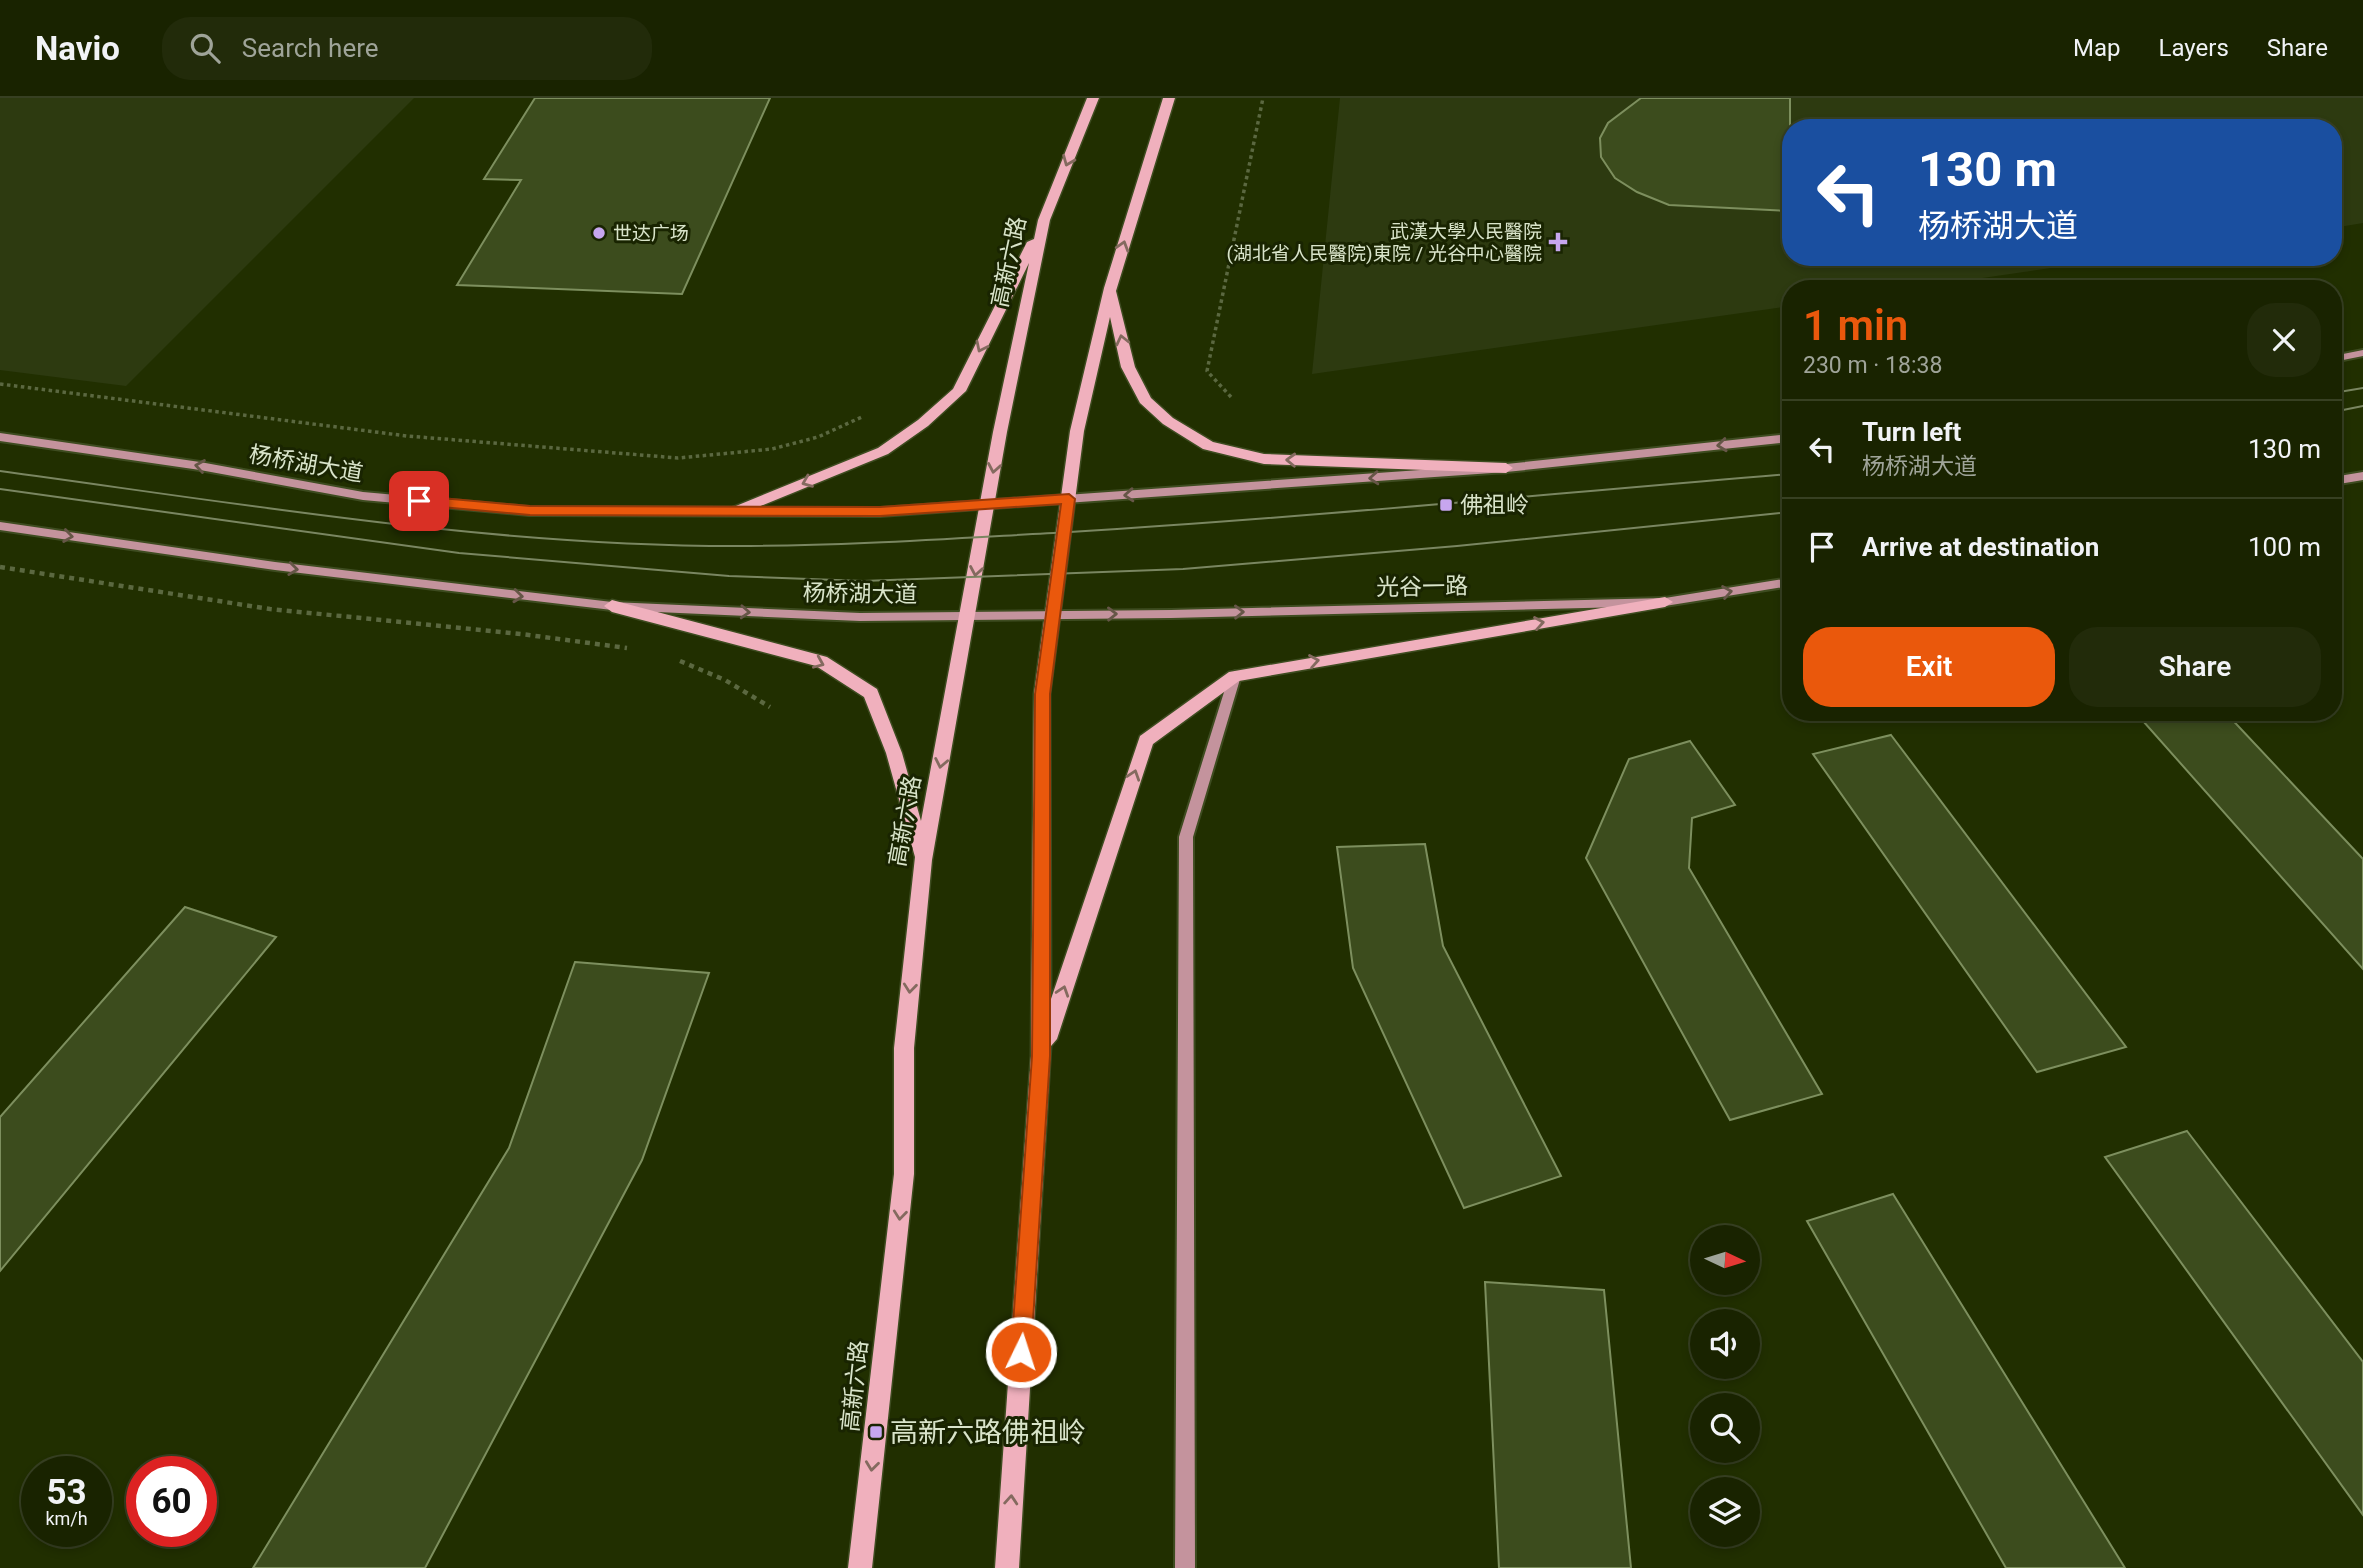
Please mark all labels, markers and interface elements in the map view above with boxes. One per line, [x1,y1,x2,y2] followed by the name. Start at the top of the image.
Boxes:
[162,17,652,80] search box
[35,29,120,68] text: Navio
[186,29,224,67] icon: search
[242,33,379,63] text: Search here
[2073,34,2121,62] text: Map
[2159,34,2229,62] text: Layers
[2267,34,2328,62] text: Share
[1918,141,2057,198] text: 130 m
[1803,147,1894,238] icon: left
[1062,155,1076,167] one-way arrow
[1918,207,2078,245] text: 杨桥湖大道
[986,214,1032,310] street label: 高新六路
[1227,220,1542,265] place label: 武漢大學人民醫院 (湖北省人民醫院)東院 / 光谷中心醫院
[613,222,689,245] place label: 世达广场
[591,225,607,241] marker: 世达广场
[1548,232,1568,252] marker: 武漢大學人民醫院 (湖北省人民醫院)東院 / 光谷中心醫院
[1115,240,1129,253] one-way arrow
[1803,301,1908,350] text: 1 min
[2247,303,2321,377] button: close
[1116,334,1130,346] one-way arrow
[975,340,989,352] one-way arrow
[1803,352,1942,379] text: 230 m · 18:38
[1862,417,1961,447] text: Turn left
[1803,430,1841,468] icon: left
[2248,434,2321,464] text: 130 m
[1717,437,1728,452] one-way arrow
[247,441,365,487] street label: 杨桥湖大道
[1285,453,1296,468] one-way arrow
[1862,453,1977,480] text: 杨桥湖大道
[194,459,206,474] one-way arrow
[987,462,1002,474] one-way arrow
[1368,470,1379,485] one-way arrow
[389,471,449,531] pin
[802,474,814,488] one-way arrow
[400,482,438,520] icon: arrive
[1124,487,1135,502] one-way arrow
[1460,492,1529,519] place label: 佛祖岭
[1438,497,1454,513] marker: 佛祖岭
[62,528,73,543] one-way arrow
[1803,528,1841,566] icon: arrive
[1862,532,2099,562] text: Arrive at destination
[2248,532,2321,562] text: 100 m
[287,561,298,576] one-way arrow
[969,566,984,577] one-way arrow
[1376,573,1468,601] street label: 光谷一路
[802,579,918,609] street label: 杨桥湖大道
[1722,585,1733,600] one-way arrow
[513,588,524,603] one-way arrow
[740,604,751,619] one-way arrow
[1234,604,1245,620] one-way arrow
[1107,607,1118,622] one-way arrow
[1533,616,1545,631] one-way arrow
[1803,627,2055,707] button: Exit
[2069,627,2321,707] button: Share
[1308,654,1320,669] one-way arrow
[812,655,824,669] one-way arrow
[935,757,950,769] one-way arrow
[1126,770,1141,782] one-way arrow
[884,773,926,869] street label: 高新六路
[903,983,918,994] one-way arrow
[1055,985,1069,998] one-way arrow
[892,1210,907,1221] one-way arrow
[1690,1225,1760,1295] north arrow
[1690,1225,1760,1547] map controls
[1690,1309,1760,1379] button: sound
[984,1315,1058,1389] position arrow
[837,1339,873,1433] street label: 高新六路
[1690,1393,1760,1463] button: search
[890,1416,1086,1449] place label: 高新六路佛祖岭
[868,1424,884,1440] marker: 高新六路佛祖岭
[126,1456,217,1547] speed limit sign: 60
[865,1460,880,1472] one-way arrow
[46,1472,87,1513] text: 53
[1690,1477,1760,1547] button: layers
[1003,1494,1018,1505] one-way arrow
[45,1508,88,1529] text: km/h

